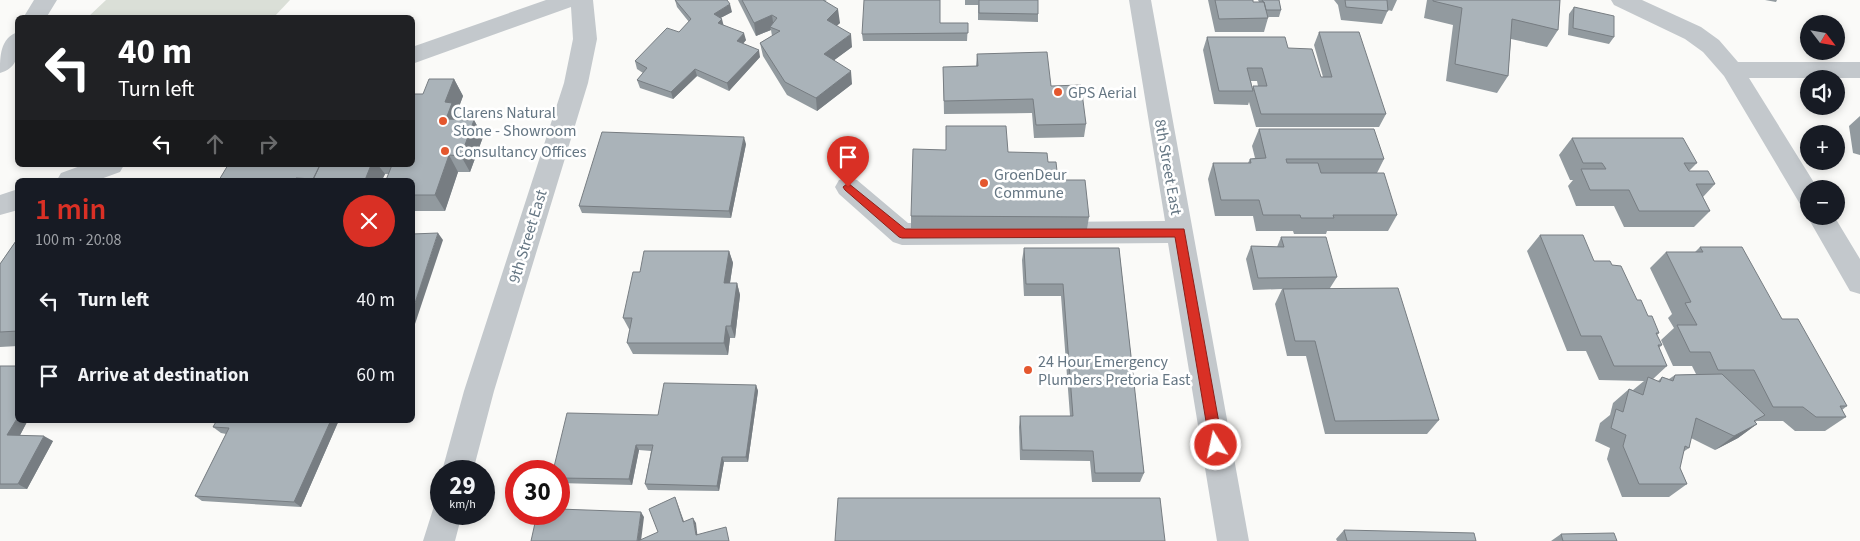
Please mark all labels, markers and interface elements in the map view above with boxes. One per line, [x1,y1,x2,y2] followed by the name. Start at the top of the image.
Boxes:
[1800,15,1845,60] north arrow
[1800,15,1845,225] map controls
[118,27,192,77] text: 40 m
[35,35,100,100] icon: left
[1800,70,1845,115] button: sound
[118,73,194,105] text: Turn left
[1068,82,1137,104] place label: GPS Aerial
[1052,86,1064,98] marker: GPS Aerial
[453,102,576,142] place label: Clarens Natural Stone - Showroom
[437,115,449,127] marker: Clarens Natural Stone - Showroom
[1149,118,1187,217] street label: 8th Street East
[1800,125,1845,170] button: +
[148,130,176,158] icon: left
[201,130,229,158] icon: ahead
[254,130,282,158] icon: right
[827,136,869,187] pin
[455,141,587,163] place label: Consultancy Offices
[834,143,862,171] icon: arrive
[439,145,451,157] marker: Consultancy Offices
[994,164,1067,204] place label: GroenDeur Commune
[978,177,990,189] marker: GroenDeur Commune
[1800,180,1845,225] button: −
[503,186,553,286] street label: 9th Street East
[35,188,106,231] text: 1 min
[343,195,395,247] button: close
[35,229,122,251] text: 100 m · 20:08
[35,287,63,315] icon: left
[78,287,149,314] text: Turn left
[357,287,395,314] text: 40 m
[1038,351,1191,391] place label: 24 Hour Emergency Plumbers Pretoria East
[35,362,63,390] icon: arrive
[78,362,249,389] text: Arrive at destination
[357,362,395,389] text: 60 m
[1022,364,1034,376] marker: 24 Hour Emergency Plumbers Pretoria East
[1189,418,1241,470] position arrow
[505,460,570,525] speed limit sign: 30
[449,468,476,504] text: 29
[449,496,476,513] text: km/h

